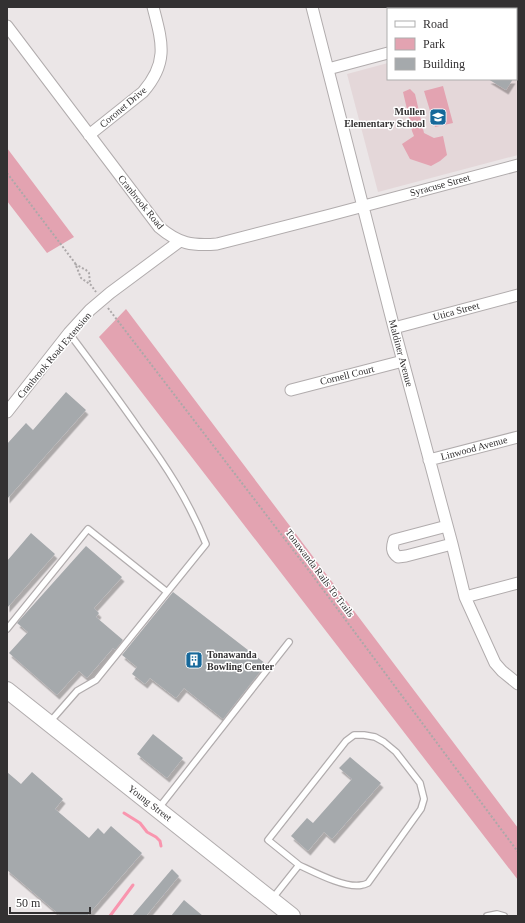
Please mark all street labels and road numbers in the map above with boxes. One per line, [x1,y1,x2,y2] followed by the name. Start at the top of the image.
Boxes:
[97,84,149,130] street label: Coronet Drive
[409,172,472,198] street label: Syracuse Street
[116,173,166,231] street label: Cranbrook Road
[432,299,481,322] street label: Utica Street
[15,310,93,400] street label: Cranbrook Road Extension
[387,318,415,388] street label: Maldiner Avenue
[319,363,375,387] street label: Cornell Court
[440,434,509,462] street label: Linwood Avenue
[283,527,357,619] street label: Tonawanda Rails To Trails
[126,783,174,823] street label: Young Street

